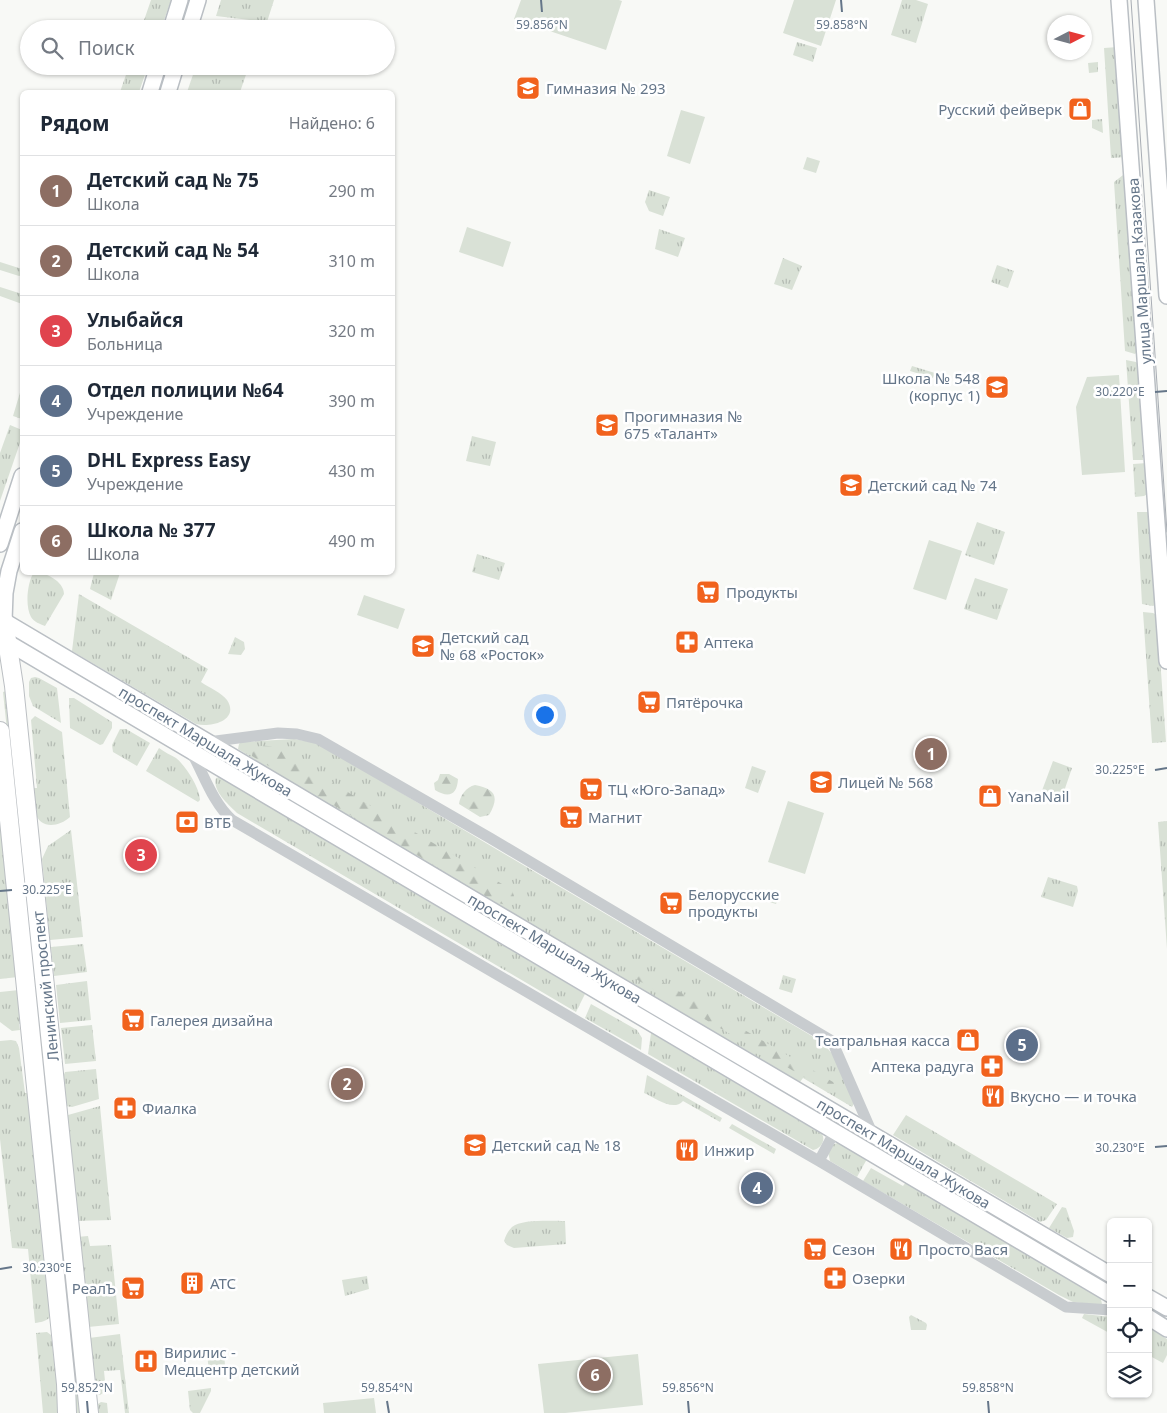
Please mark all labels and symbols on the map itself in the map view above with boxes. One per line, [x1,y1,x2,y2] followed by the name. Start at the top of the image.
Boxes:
[1047,15,1092,60] north arrow
[516,16,568,33] text: 59.856°N
[816,16,868,33] text: 59.858°N
[515,75,541,101] school or university icon: Гимназия № 293
[546,78,666,98] place label: Гимназия № 293
[1067,96,1093,122] shop icon: Русский фейверк
[938,99,1062,119] place label: Русский фейверк
[1123,177,1155,365] street label: улица Маршала Казакова
[882,368,980,405] place label: Школа № 548 (корпус 1)
[984,374,1010,400] school or university icon: Школа № 548 (корпус 1)
[1095,383,1145,400] text: 30.220°E
[624,406,742,443] place label: Прогимназия № 675 «Талант»
[594,412,620,438] school or university icon: Прогимназия № 675 «Талант»
[838,472,864,498] school or university icon: Детский сад № 74
[868,475,997,495] place label: Детский сад № 74
[695,579,721,605] supermarket icon: Продукты
[726,582,798,602] place label: Продукты
[440,627,545,664] place label: Детский сад № 68 «Росток»
[674,629,700,655] pharmacy icon: Аптека
[704,632,754,652] place label: Аптека
[410,633,436,659] school or university icon: Детский сад № 68 «Росток»
[116,681,296,801] street label: проспект Маршала Жукова
[636,689,662,715] supermarket icon: Пятёрочка
[666,692,743,712] place label: Пятёрочка
[532,702,558,728] your location
[915,735,947,773] pin: 1
[1095,761,1145,778] text: 30.225°E
[808,769,834,795] school or university icon: Лицей № 568
[838,772,933,792] place label: Лицей № 568
[578,776,604,802] supermarket icon: ТЦ «Юго-Запад»
[608,779,726,799] place label: ТЦ «Юго-Запад»
[977,783,1003,809] shop icon: YanaNail
[1008,786,1069,806] place label: YanaNail
[558,804,584,830] supermarket icon: Магнит
[588,807,642,827] place label: Магнит
[174,809,200,835] bank icon: ВТБ
[204,812,231,832] place label: ВТБ
[125,836,157,874] pin: 3
[22,881,72,898] text: 30.225°E
[688,884,779,921] place label: Белорусские продукты
[465,888,645,1008] street label: проспект Маршала Жукова
[658,890,684,916] supermarket icon: Белорусские продукты
[27,910,63,1062] street label: Ленинский проспект
[120,1007,146,1033] supermarket icon: Галерея дизайна
[150,1010,273,1030] place label: Галерея дизайна
[1006,1026,1038,1064] pin: 5
[955,1027,981,1053] shop icon: Театральная касса
[815,1030,950,1050] place label: Театральная касса
[979,1053,1005,1079] pharmacy icon: Аптека радуга
[871,1056,974,1076] place label: Аптека радуга
[331,1065,363,1103] pin: 2
[980,1083,1006,1109] restaurant icon: Вкусно — и точка
[1010,1086,1137,1106] place label: Вкусно — и точка
[814,1093,994,1213] street label: проспект Маршала Жукова
[112,1095,138,1121] pharmacy icon: Фиалка
[142,1098,197,1118] place label: Фиалка
[462,1132,488,1158] school or university icon: Детский сад № 18
[492,1135,621,1155] place label: Детский сад № 18
[674,1137,700,1163] restaurant icon: Инжир
[1095,1139,1145,1156] text: 30.230°E
[704,1140,754,1160] place label: Инжир
[741,1169,773,1207] pin: 4
[802,1236,828,1262] supermarket icon: Сезон
[888,1236,914,1262] restaurant icon: Просто Вася
[832,1239,875,1259] place label: Сезон
[918,1239,1008,1259] place label: Просто Вася
[22,1259,72,1276] text: 30.230°E
[822,1265,848,1291] pharmacy icon: Озерки
[852,1268,905,1288] place label: Озерки
[179,1270,205,1296] building icon: АТС
[210,1273,236,1293] place label: АТС
[120,1275,146,1301] supermarket icon: РеалЪ
[72,1278,116,1298] place label: РеалЪ
[164,1342,300,1379] place label: Вирилис - Медцентр детский
[133,1348,159,1374] hospital icon: Вирилис - Медцентр детский
[579,1356,611,1394] pin: 6
[61,1379,113,1396] text: 59.852°N
[361,1379,413,1396] text: 59.854°N
[662,1379,714,1396] text: 59.856°N
[962,1379,1014,1396] text: 59.858°N

